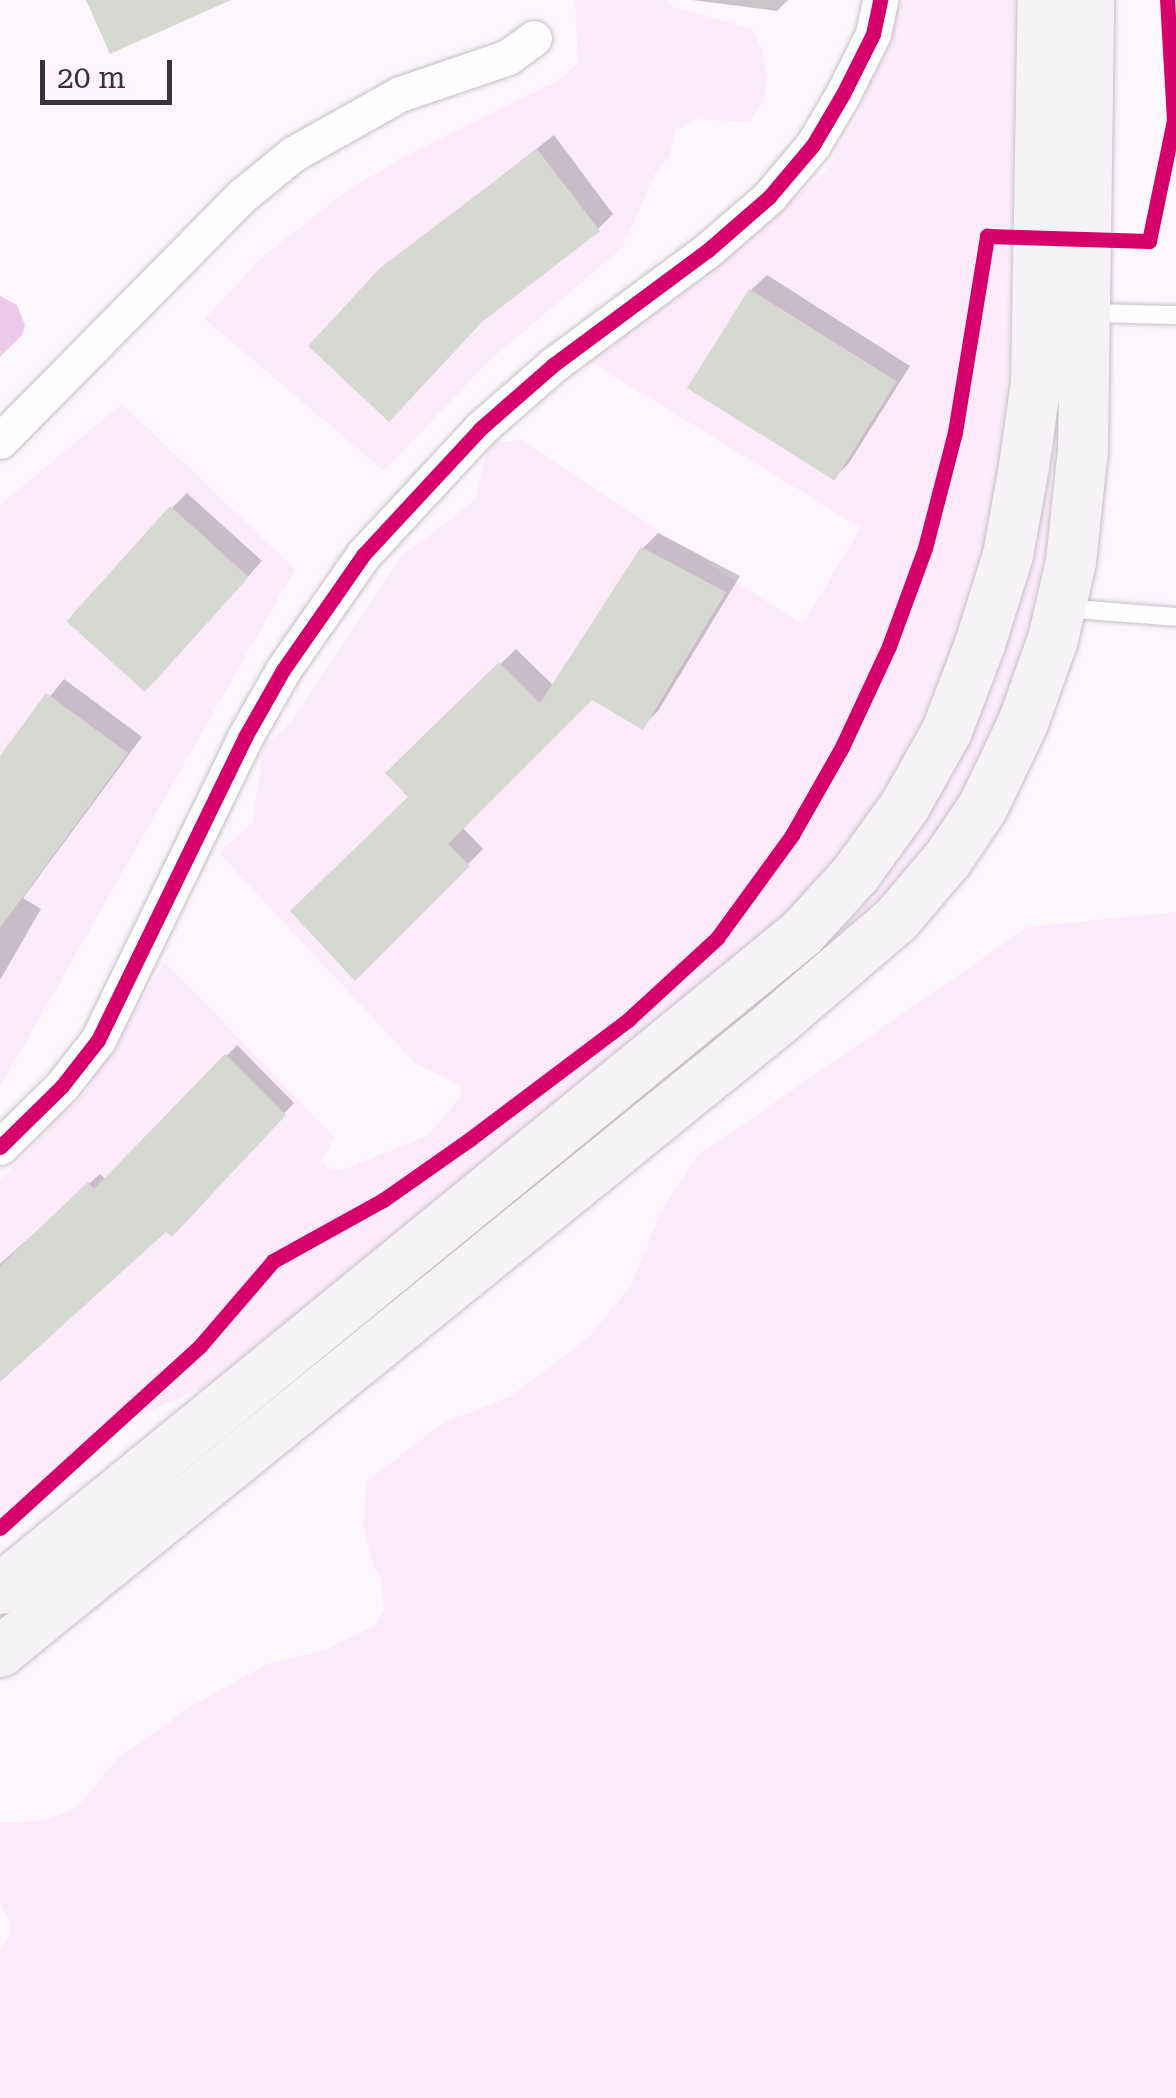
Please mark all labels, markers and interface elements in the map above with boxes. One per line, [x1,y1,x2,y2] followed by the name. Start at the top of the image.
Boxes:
[45,40,178,102] scale bar
[57,60,126,95] text: 20 m

